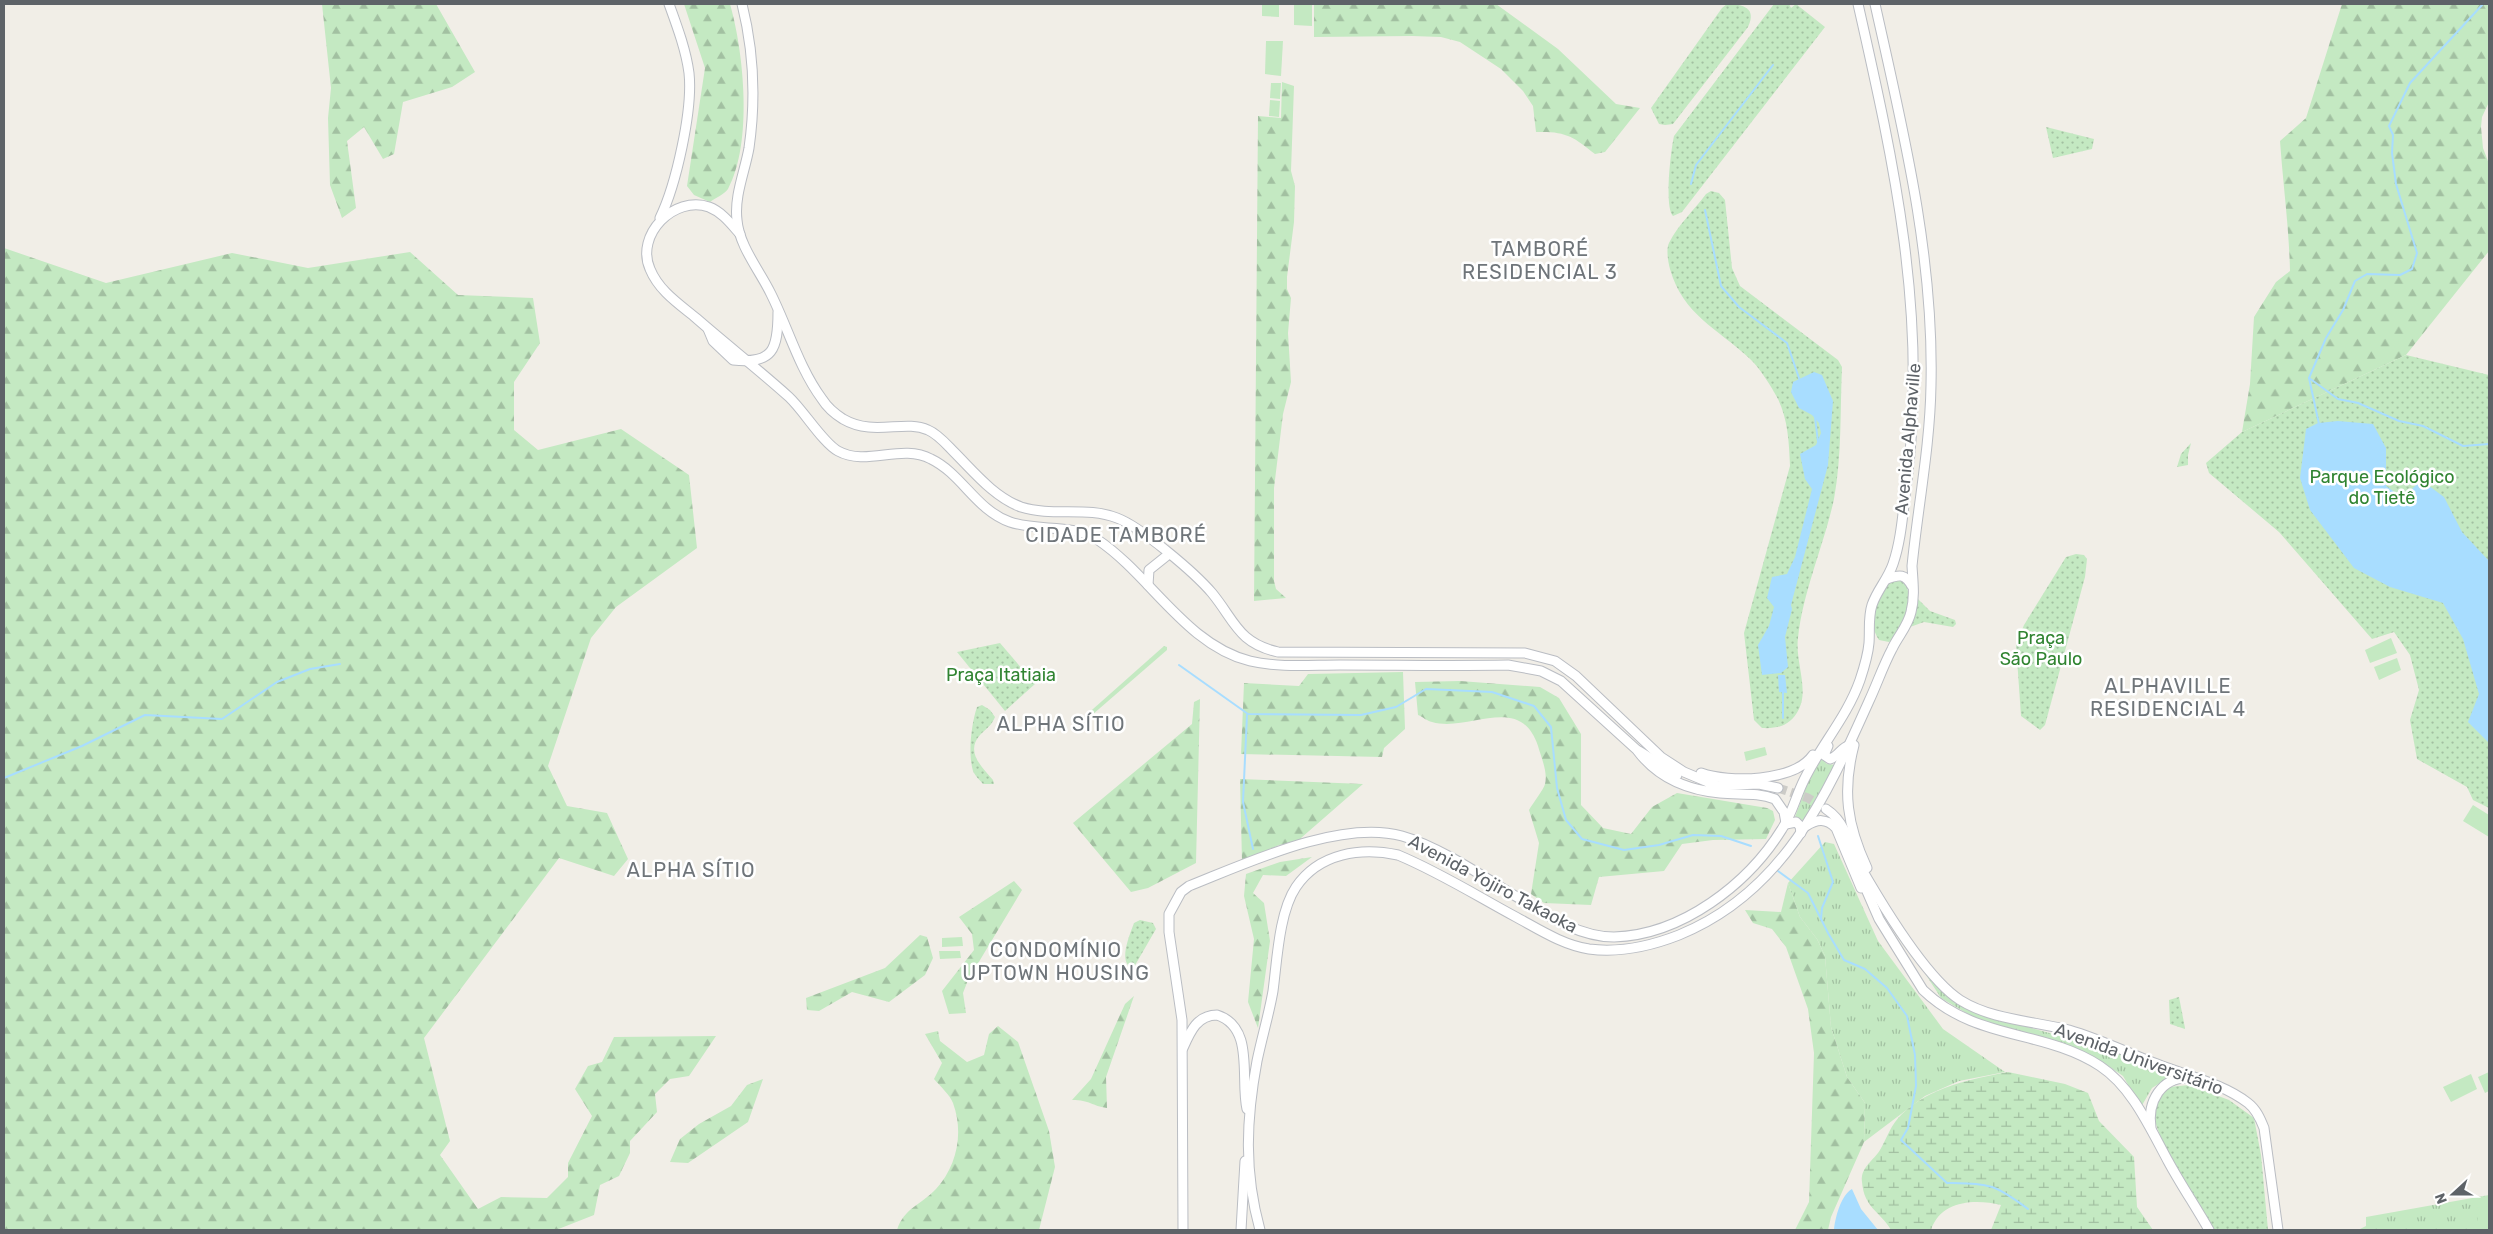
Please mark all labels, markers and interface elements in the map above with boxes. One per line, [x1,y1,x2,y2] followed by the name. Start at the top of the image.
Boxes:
[1462,237,1618,284] district label: TAMBORÉ RESIDENCIAL 3
[1890,362,1926,516] street label: Avenida Alphaville
[2309,466,2455,509] park label: Parque Ecológico do Tietê
[1025,523,1207,547] district label: CIDADE TAMBORÉ
[2000,627,2082,670] park label: Praça São Paulo
[946,664,1056,686] park label: Praça Itatiaia
[2090,674,2246,721] district label: ALPHAVILLE RESIDENCIAL 4
[996,712,1126,736] district label: ALPHA SÍTIO
[1405,830,1581,938] street label: Avenida Yojiro Takaoka
[626,858,756,882] district label: ALPHA SÍTIO
[962,938,1150,985] district label: CONDOMÍNIO UPTOWN HOUSING
[2052,1018,2226,1100] street label: Avenida Universitário
[2428,1169,2478,1219] north arrow
[2432,1191,2451,1206] text: N

